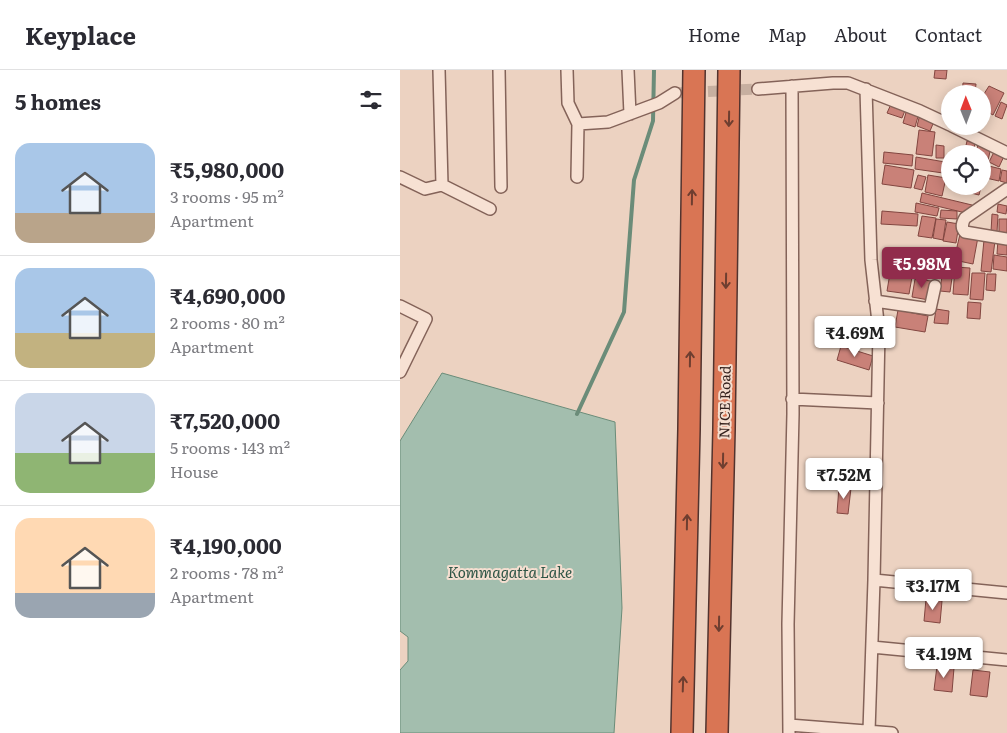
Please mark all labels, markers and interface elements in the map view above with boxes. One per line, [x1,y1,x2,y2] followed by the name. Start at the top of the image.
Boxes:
[25,17,136,52] text: Keyplace
[688,21,740,48] text: Home
[768,21,806,48] text: Map
[834,21,887,48] text: About
[915,21,982,48] text: Contact
[15,85,101,116] text: 5 homes
[941,85,991,135] north arrow
[941,85,991,195] map controls
[357,86,385,114] icon: filters
[724,110,734,126] one-way arrow
[941,145,991,195] button: locate
[170,153,284,184] text: ₹5,980,000
[55,163,115,223] icon: home
[170,184,284,208] text: 3 rooms · 95 m²
[687,189,697,206] one-way arrow
[170,208,254,232] text: Apartment
[881,246,963,289] pin: ₹5.98M
[893,251,951,275] text: ₹5.98M
[721,272,731,289] one-way arrow
[170,279,285,310] text: ₹4,690,000
[55,288,115,348] icon: home
[170,310,285,334] text: 2 rooms · 80 m²
[814,316,896,358] pin: ₹4.69M
[825,320,885,344] text: ₹4.69M
[170,334,254,358] text: Apartment
[685,352,695,368] one-way arrow
[713,365,735,439] street label: NICE Road
[170,404,280,435] text: ₹7,520,000
[55,413,115,473] icon: home
[170,435,290,459] text: 5 rooms · 143 m²
[718,452,728,469] one-way arrow
[803,458,885,500] pin: ₹7.52M
[170,459,218,483] text: House
[816,462,872,486] text: ₹7.52M
[682,514,692,530] one-way arrow
[170,529,282,560] text: ₹4,190,000
[55,538,115,598] icon: home
[170,560,284,584] text: 2 rooms · 78 m²
[448,560,572,583] water label: Kommagatta Lake
[892,568,974,611] pin: ₹3.17M
[906,573,960,597] text: ₹3.17M
[170,584,254,608] text: Apartment
[714,615,724,631] one-way arrow
[903,636,985,679] pin: ₹4.19M
[916,641,972,665] text: ₹4.19M
[679,677,688,693] one-way arrow

